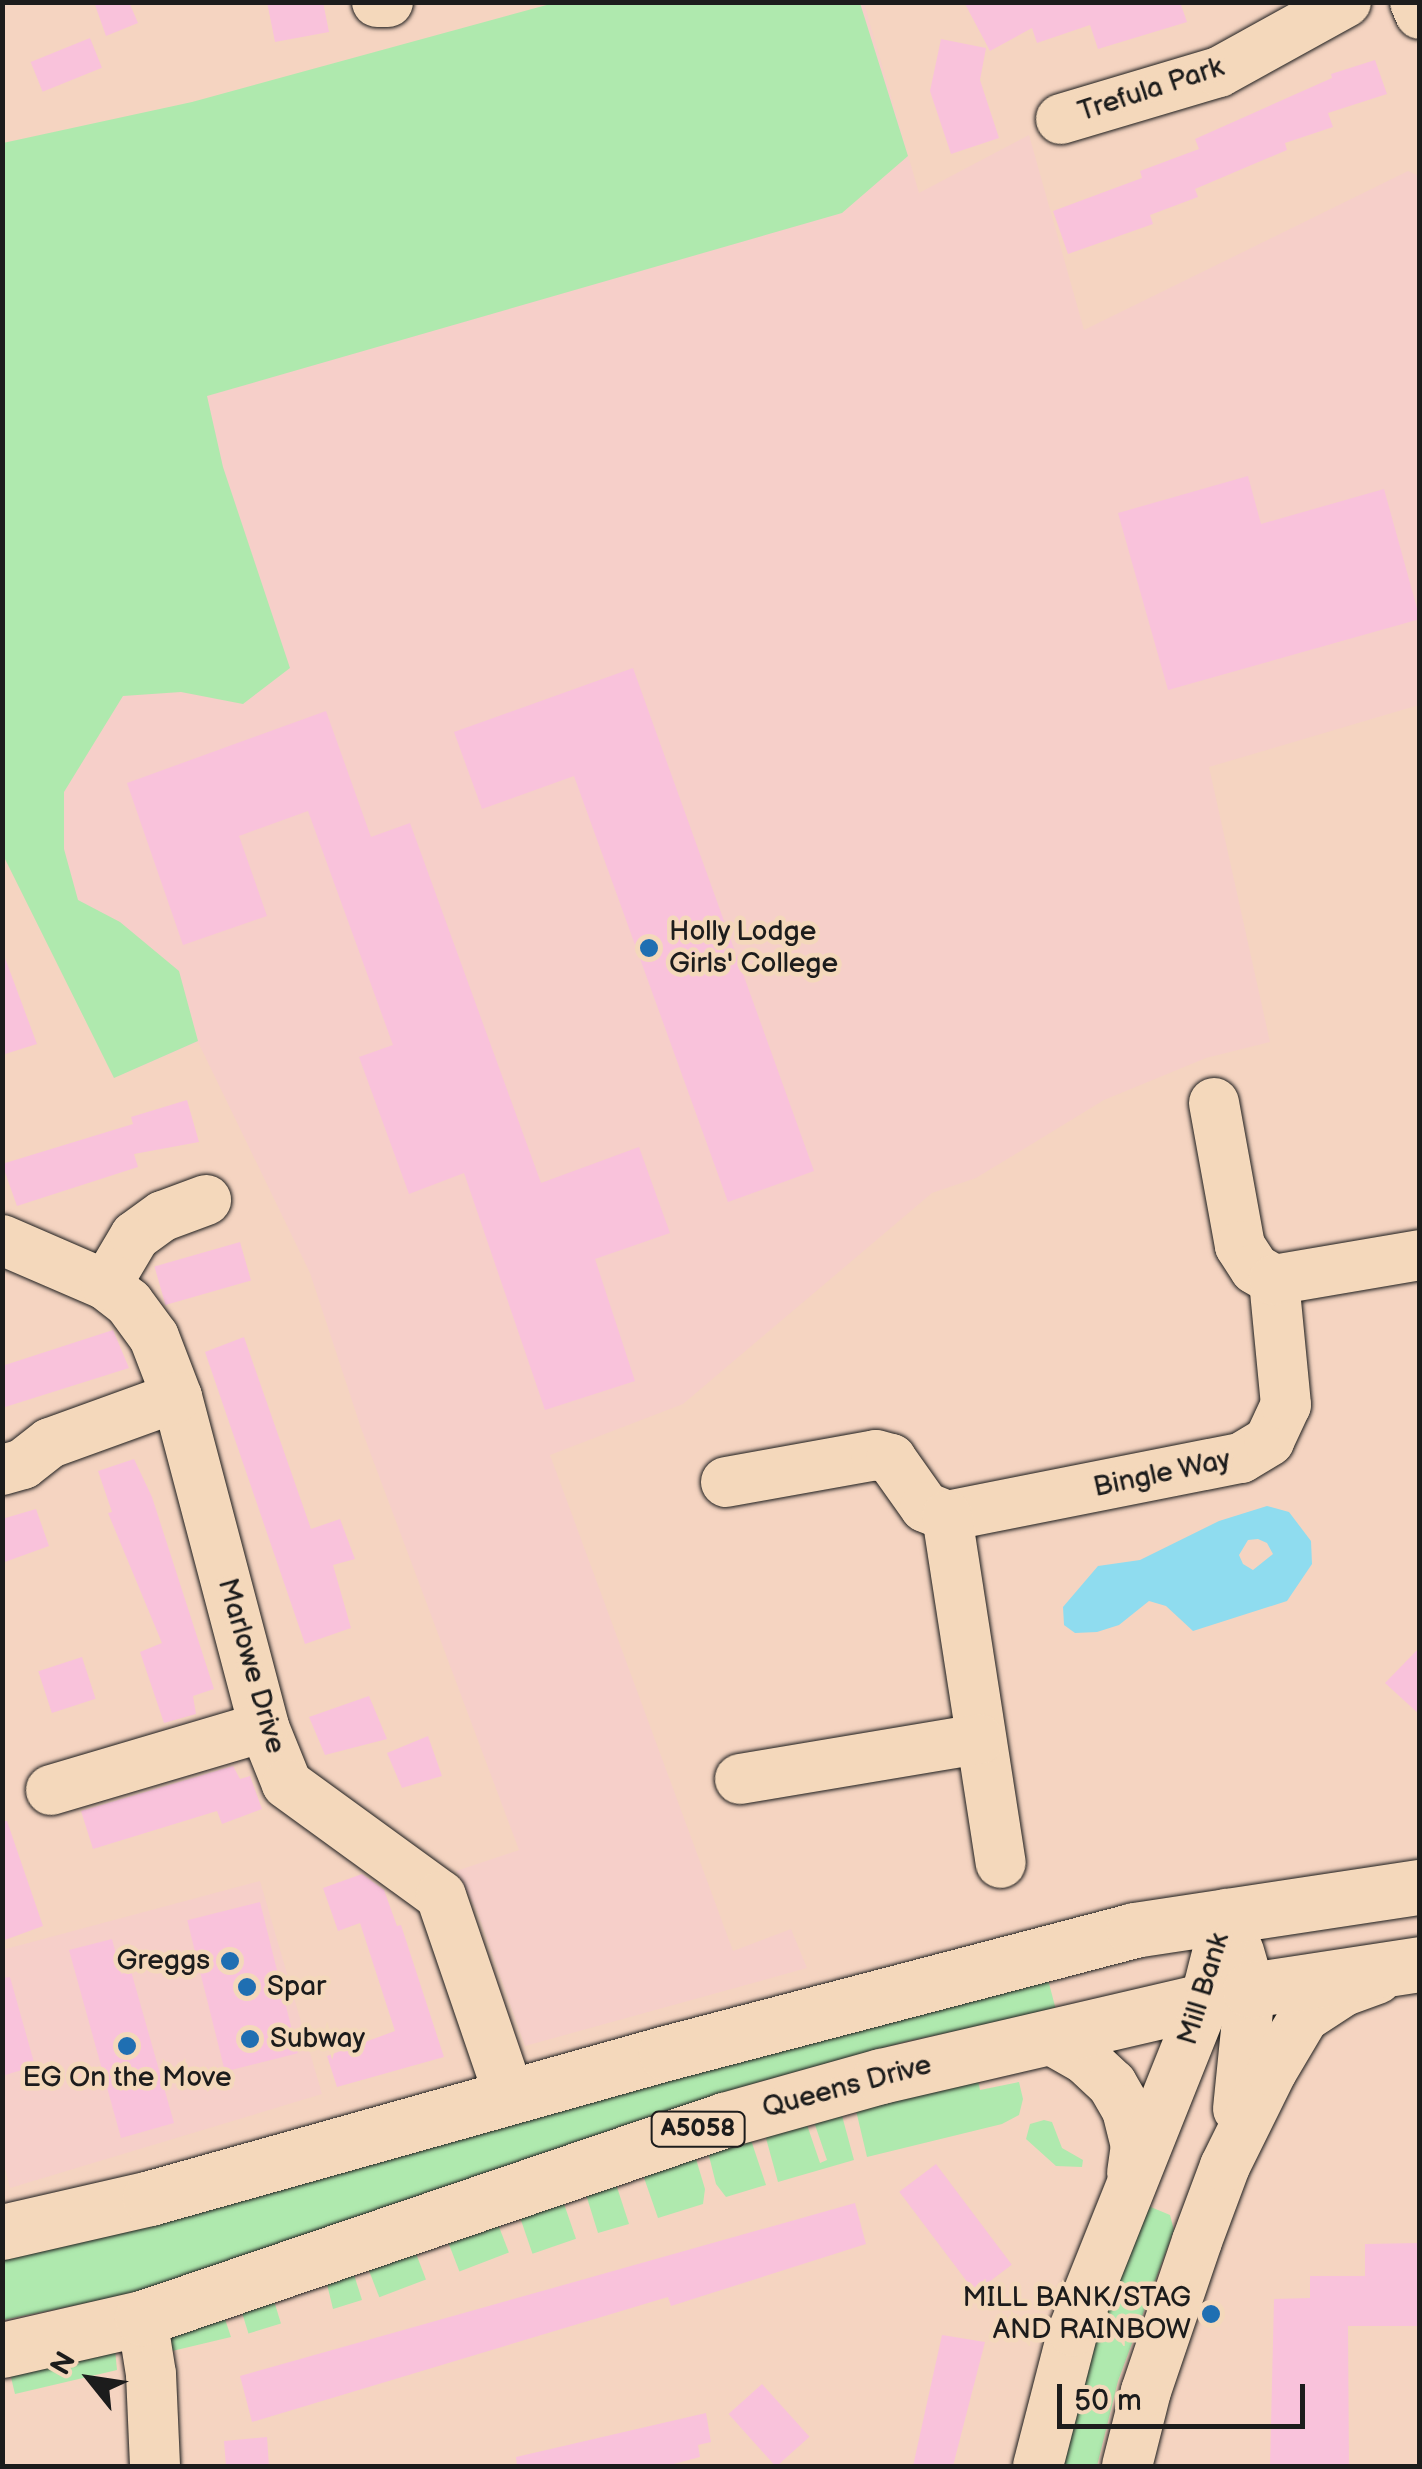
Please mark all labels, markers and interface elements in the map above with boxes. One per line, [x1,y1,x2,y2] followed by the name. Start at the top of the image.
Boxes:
[1074,51,1228,129] street label: Trefula Park
[669,915,838,981] place label: Holly Lodge Girls' College
[638,937,660,959] marker: Holly Lodge Girls' College
[1090,1443,1234,1505] street label: Bingle Way
[210,1575,292,1757] street label: Marlowe Drive
[1171,1929,1237,2049] street label: Mill Bank
[117,1944,210,1978] place label: Greggs
[219,1950,241,1972] marker: Greggs
[267,1970,326,2004] place label: Spar
[236,1976,258,1998] marker: Spar
[270,2022,365,2056] place label: Subway
[239,2028,261,2050] marker: Subway
[116,2035,138,2057] marker: EG On the Move
[759,2048,935,2126] street label: Queens Drive
[22,2061,232,2095] place label: EG On the Move
[650,2109,746,2149] road number: A5058
[963,2281,1191,2347] place label: MILL BANK/STAG AND RAINBOW
[1200,2303,1222,2325] marker: MILL BANK/STAG AND RAINBOW
[40,2329,140,2429] north arrow
[44,2346,83,2381] text: N
[1062,2364,1310,2426] scale bar
[1074,2383,1142,2419] text: 50 m

